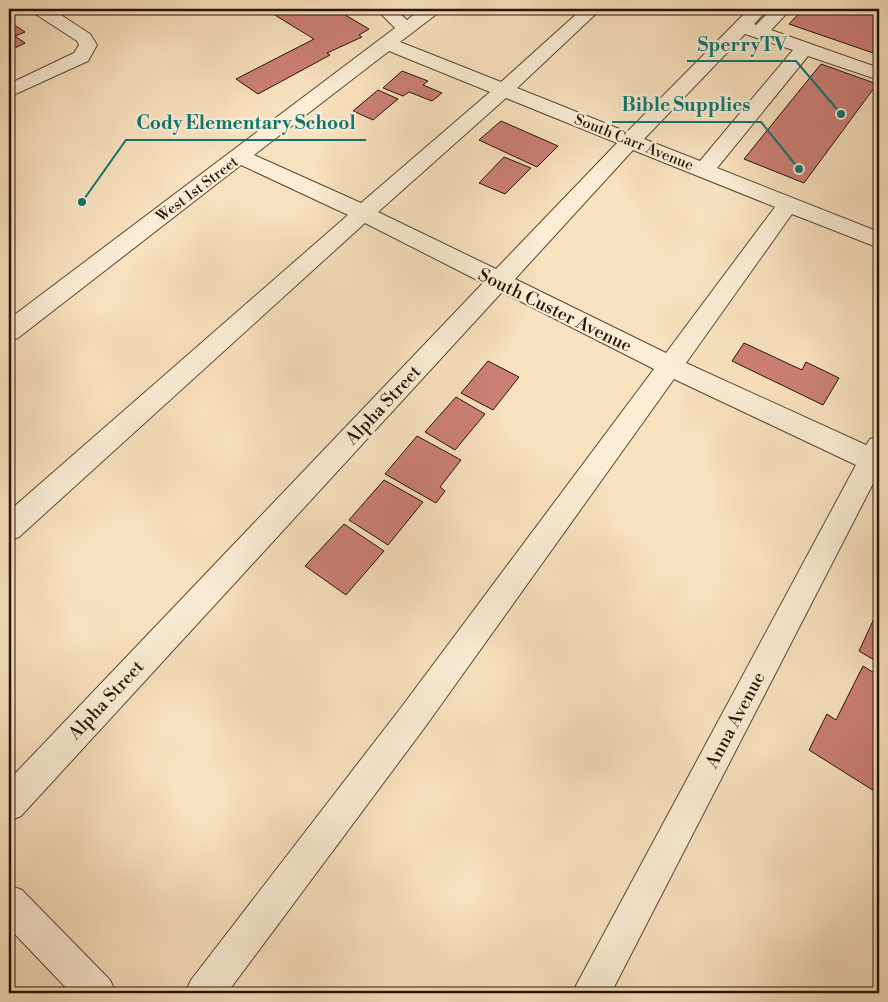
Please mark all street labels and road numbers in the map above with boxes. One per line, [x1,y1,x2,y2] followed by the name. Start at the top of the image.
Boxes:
[571,110,696,175] street label: South Carr Avenue
[152,152,243,227] street label: West 1st Street
[474,263,636,358] street label: South Custer Avenue
[340,360,426,451] street label: Alpha Street
[63,655,149,746] street label: Alpha Street
[700,668,770,773] street label: Anna Avenue

